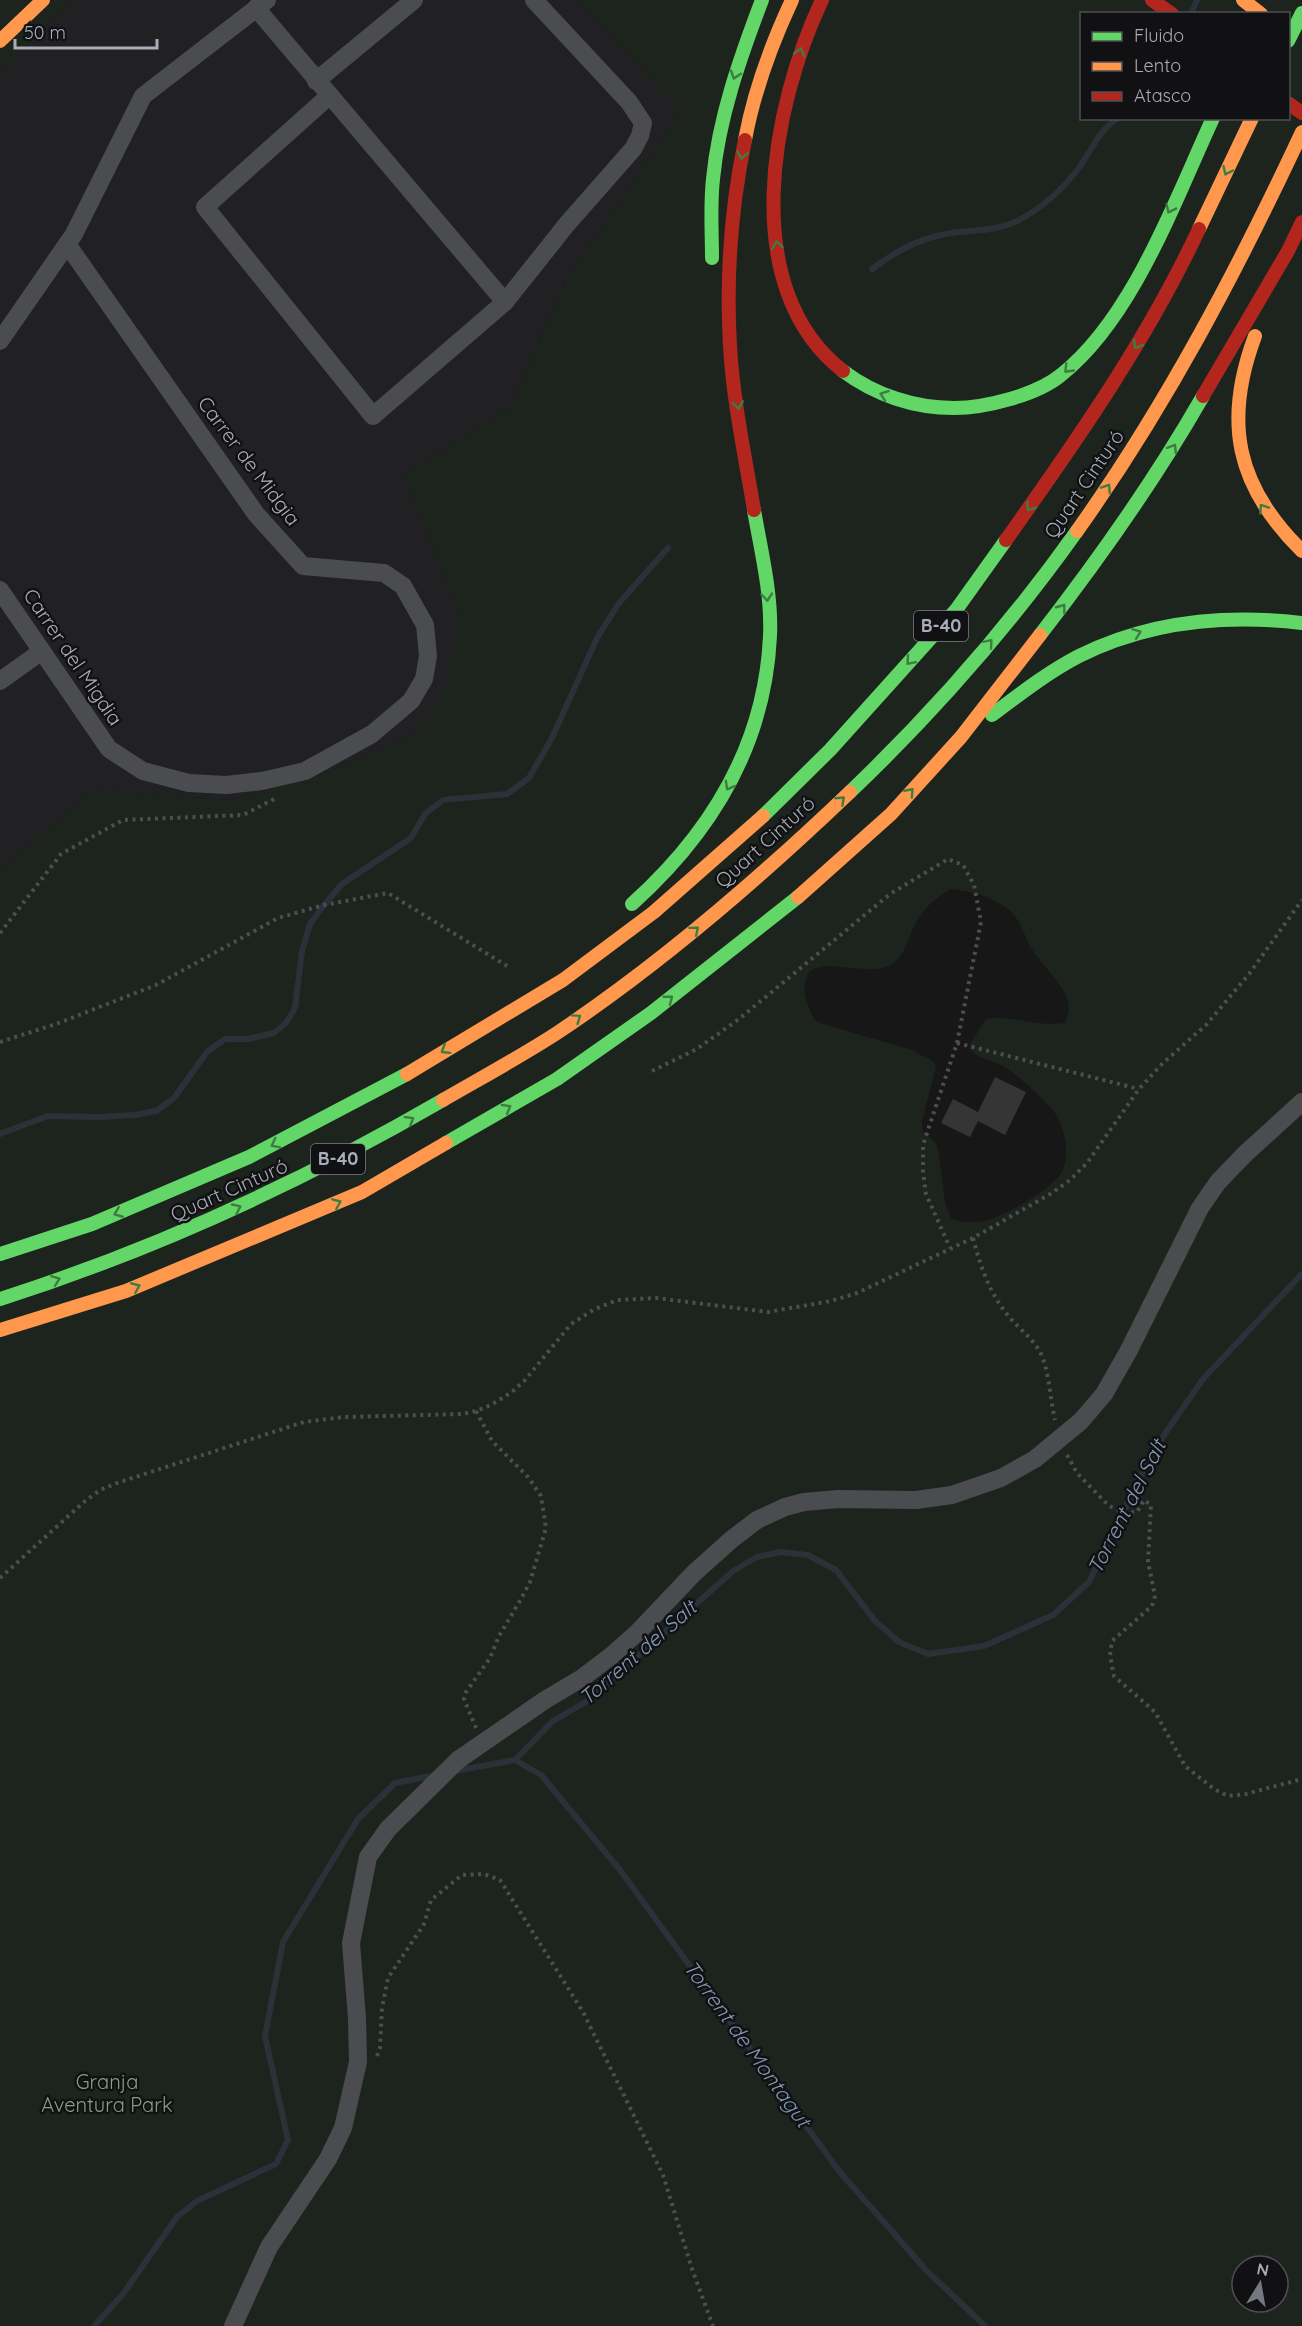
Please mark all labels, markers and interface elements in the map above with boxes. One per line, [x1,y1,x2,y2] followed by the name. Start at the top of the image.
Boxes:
[15,12,158,50] scale bar
[1080,12,1290,120] legend
[24,21,66,44] text: 50 m
[1134,24,1184,47] text: Fluido
[792,47,805,57] one-way arrow
[1134,54,1181,77] text: Lento
[730,69,742,80] one-way arrow
[1134,84,1191,107] text: Atasco
[736,150,749,160] one-way arrow
[1222,165,1234,176] one-way arrow
[1165,203,1177,214] one-way arrow
[772,240,784,249] one-way arrow
[1134,338,1145,349] one-way arrow
[1064,361,1075,372] one-way arrow
[879,390,890,402] one-way arrow
[193,391,306,530] street label: Carrer de Midgia
[732,400,744,409] one-way arrow
[1038,425,1129,543] street label: Quart Cinturó
[1166,444,1177,455] one-way arrow
[1100,484,1111,495] one-way arrow
[1026,500,1037,511] one-way arrow
[1259,504,1270,515] one-way arrow
[18,584,128,730] street label: Carrer del Migdia
[760,593,773,602] one-way arrow
[1054,604,1065,615] one-way arrow
[914,611,968,641] road number: B-40
[1131,627,1142,640] one-way arrow
[982,639,993,650] one-way arrow
[906,654,917,665] one-way arrow
[725,780,736,790] one-way arrow
[903,789,914,800] one-way arrow
[710,790,820,893] street label: Quart Cinturó
[834,797,845,808] one-way arrow
[688,926,699,937] one-way arrow
[662,996,673,1007] one-way arrow
[570,1014,581,1025] one-way arrow
[441,1043,452,1054] one-way arrow
[501,1103,512,1115] one-way arrow
[404,1115,414,1127] one-way arrow
[270,1137,281,1149] one-way arrow
[311,1144,365,1174] road number: B-40
[166,1153,291,1227] street label: Quart Cinturó
[331,1198,342,1210] one-way arrow
[230,1204,241,1216] one-way arrow
[113,1206,124,1218] one-way arrow
[50,1275,60,1288] one-way arrow
[129,1282,140,1294] one-way arrow
[1081,1433,1172,1578] water label: Torrent del Salt
[573,1592,704,1710] water label: Torrent del Salt
[679,1955,819,2134] water label: Torrent de Montagut
[41,2069,173,2117] park label: Granja Aventura Park
[1230,2254,1290,2314] north arrow
[1255,2258,1271,2280] text: N

